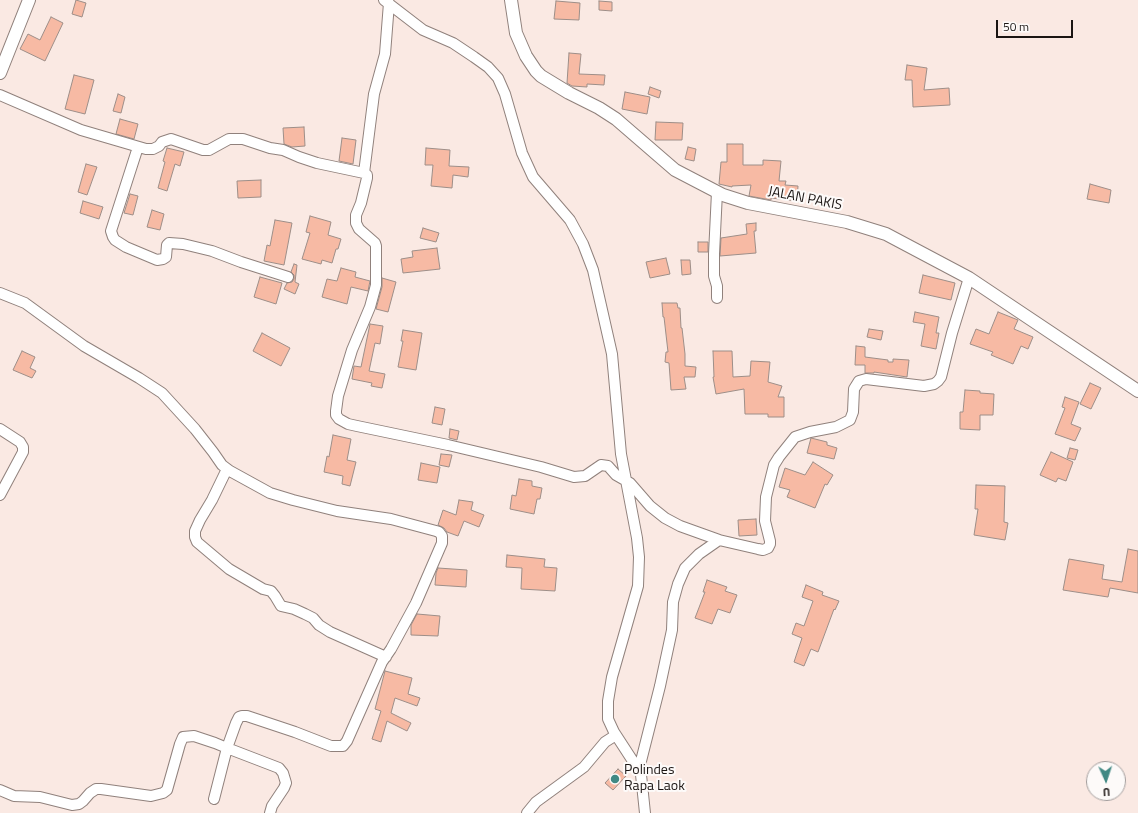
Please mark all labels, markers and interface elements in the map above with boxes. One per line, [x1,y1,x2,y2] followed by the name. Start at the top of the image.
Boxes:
[998,12,1075,38] scale bar
[1003,17,1029,36] text: 50 m
[766,184,844,214] street label: JALAN PAKIS
[1086,761,1126,801] north arrow
[624,763,685,796] place label: Polindes Rapa Laok
[609,773,621,785] marker: Polindes Rapa Laok
[1103,784,1111,800] text: U

